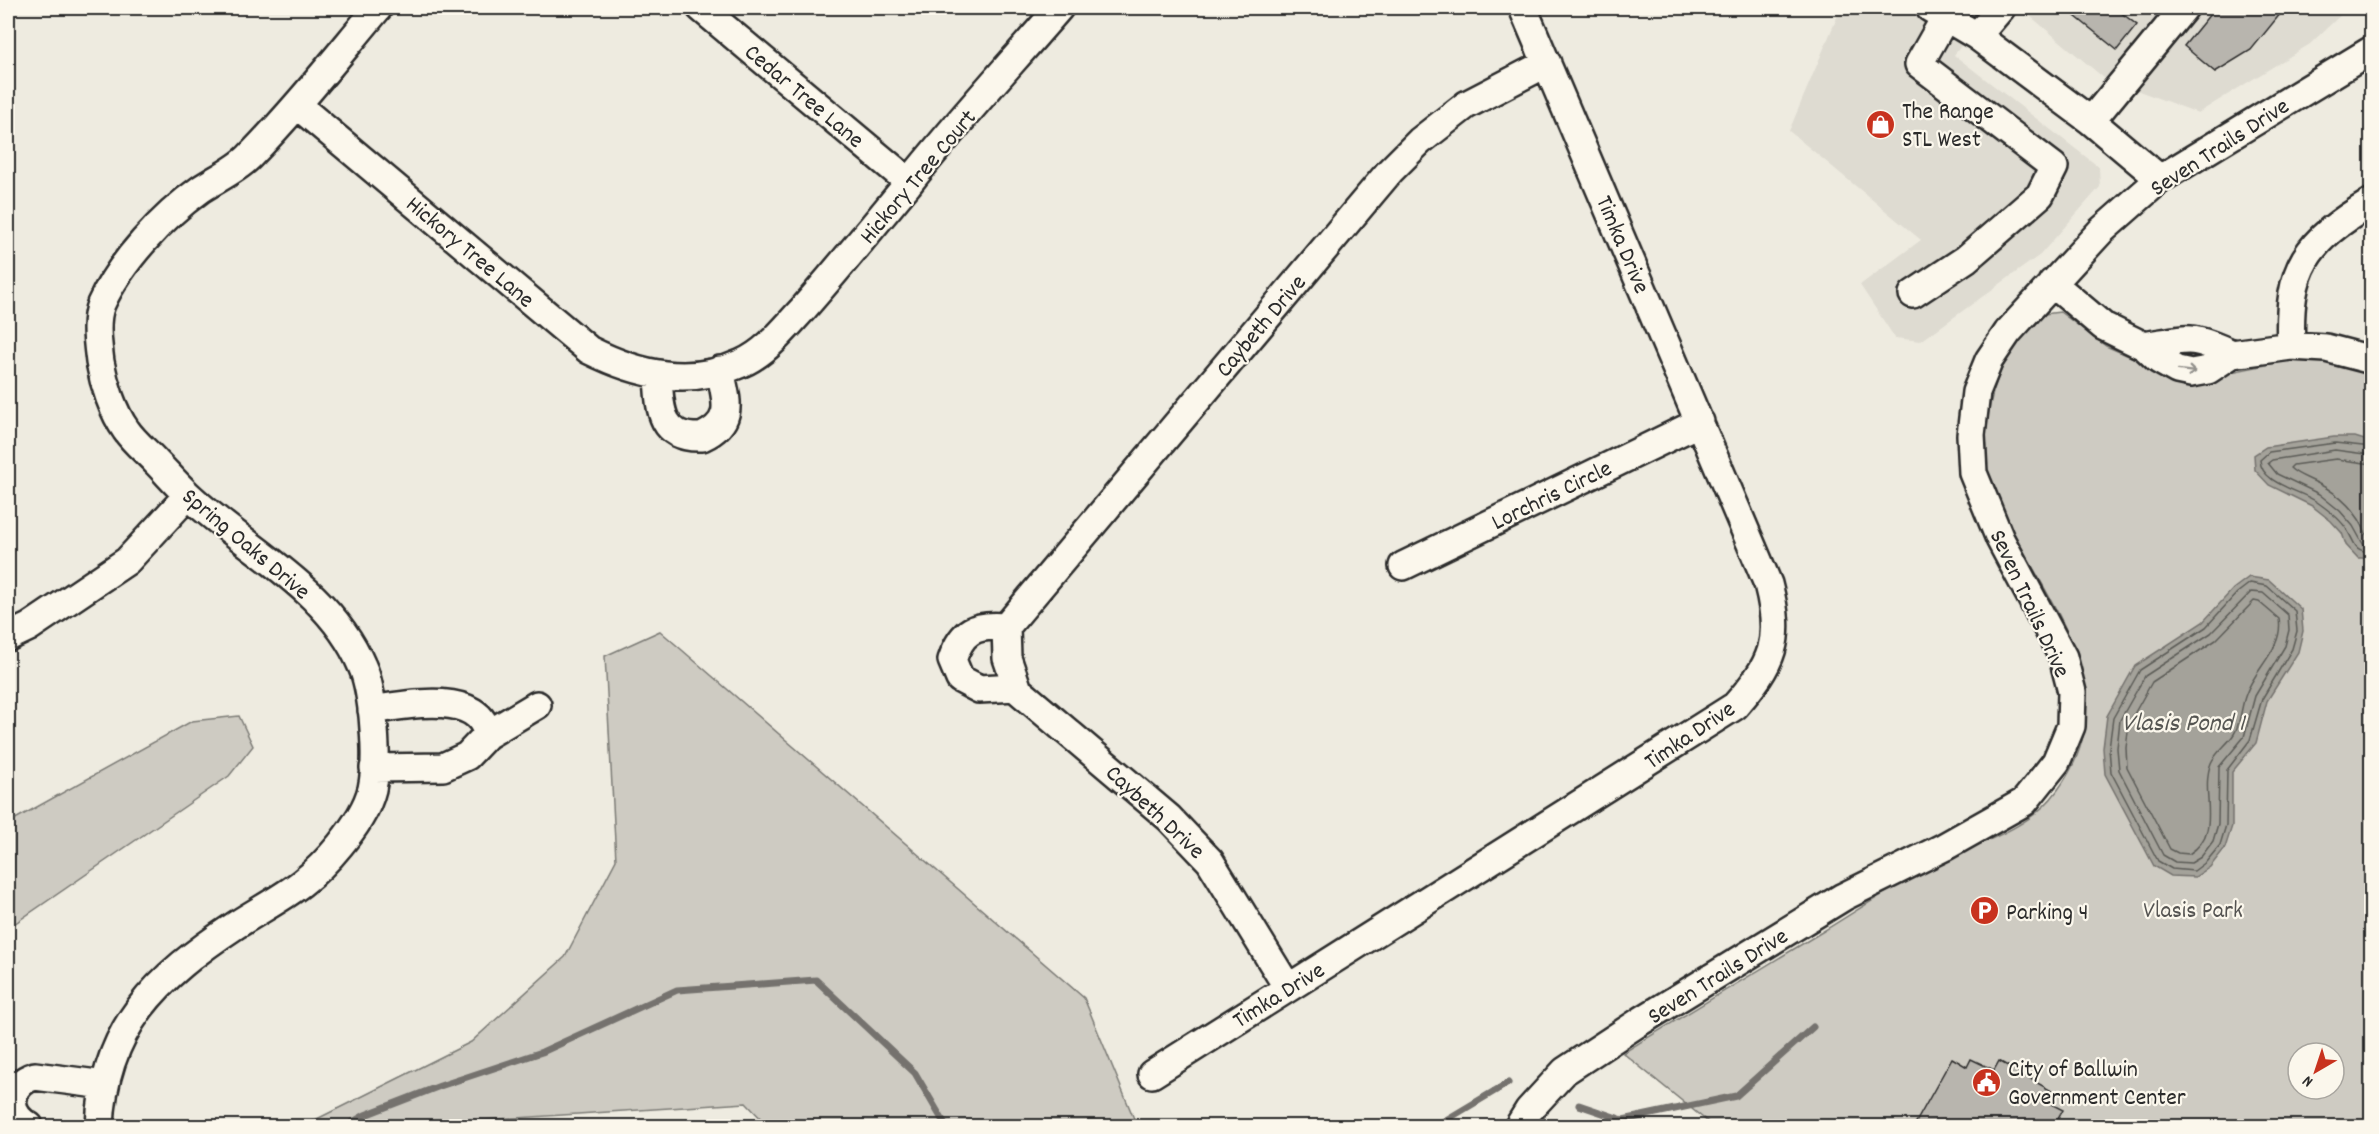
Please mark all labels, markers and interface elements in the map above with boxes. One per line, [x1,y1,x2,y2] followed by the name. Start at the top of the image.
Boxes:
[736,37,870,158] street label: Cedar Tree Lane
[2144,91,2297,206] street label: Seven Trails Drive
[1902,96,1994,158] place label: The Range STL West
[853,103,986,253] street label: Hickory Tree Court
[1865,108,1897,140] shop icon: The Range STL West
[397,189,541,317] street label: Hickory Tree Lane
[1585,191,1657,299] street label: Timka Drive
[1209,268,1316,386] street label: Caybeth Drive
[2176,365,2196,376] one-way arrow
[1486,453,1618,540] street label: Lorchris Circle
[173,481,317,609] street label: Spring Oaks Drive
[1979,525,2078,684] street label: Seven Trails Drive
[1638,694,1743,779] street label: Timka Drive
[2122,706,2247,743] water label: Vlasis Pond 1
[1097,758,1211,868] street label: Caybeth Drive
[1969,895,2001,927] parking icon: Parking 4
[2143,895,2243,929] park label: Vlasis Park
[2006,897,2088,931] place label: Parking 4
[1642,921,1795,1034] street label: Seven Trails Drive
[1227,955,1332,1038] street label: Timka Drive
[2286,1041,2346,1101] north arrow
[2008,1054,2186,1116] place label: City of Ballwin Government Center
[1971,1066,2003,1098] public building icon: City of Ballwin Government Center
[2298,1069,2318,1092] text: N

